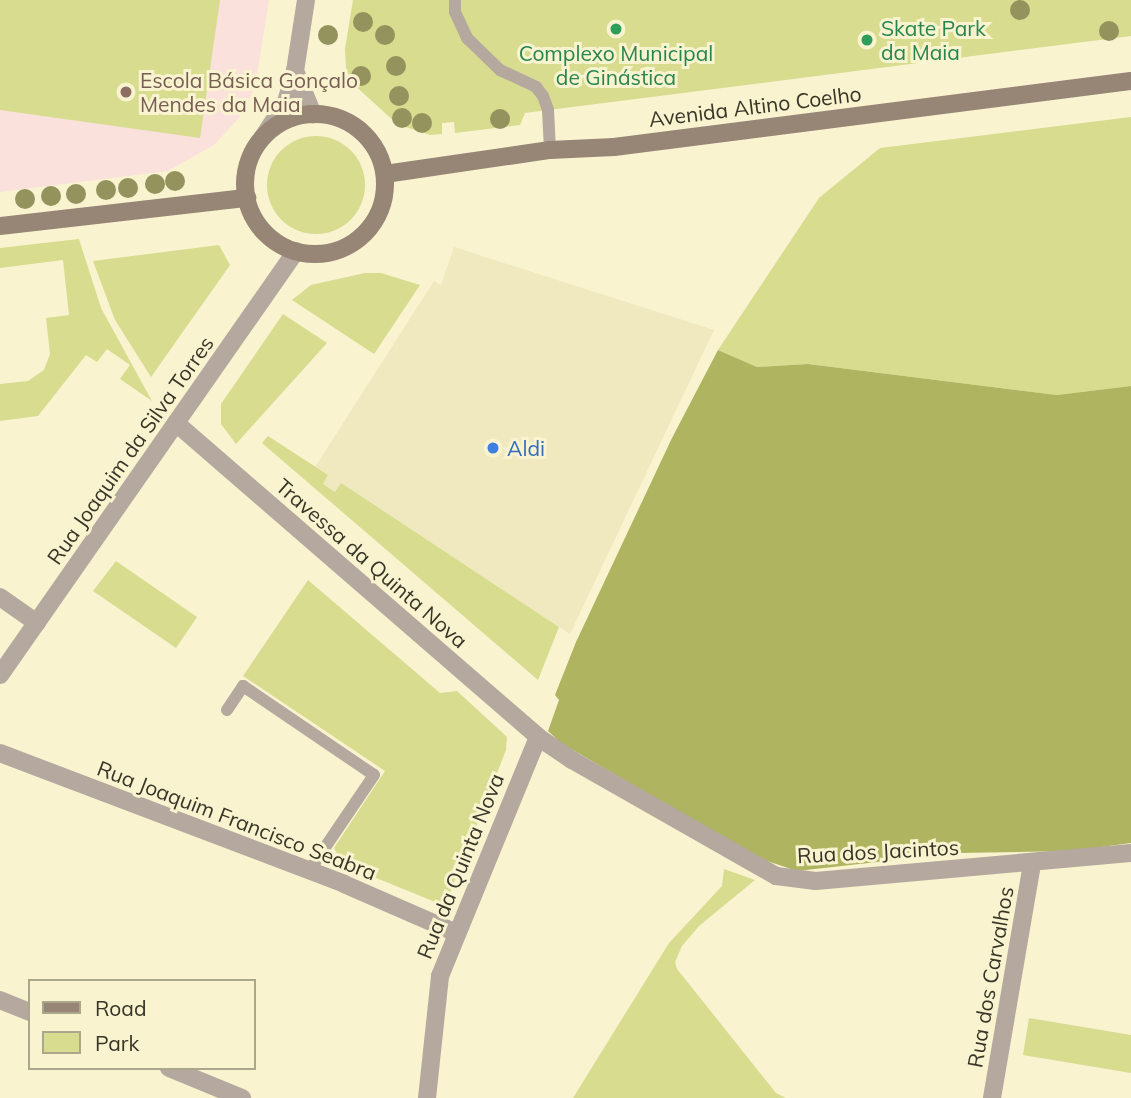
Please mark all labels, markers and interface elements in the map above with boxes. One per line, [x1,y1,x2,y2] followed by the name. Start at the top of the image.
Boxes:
[881,15,986,65] place label: Skate Park da Maia
[608,21,624,37] marker: Complexo Municipal de Ginástica
[859,32,875,48] marker: Skate Park da Maia
[519,40,713,90] place label: Complexo Municipal de Ginástica
[140,67,358,117] place label: Escola Básica Gonçalo Mendes da Maia
[647,80,863,132] street label: Avenida Altino Coelho
[118,84,134,100] marker: Escola Básica Gonçalo Mendes da Maia
[41,331,219,569] street label: Rua Joaquim da Silva Torres
[507,435,545,461] place label: Aldi
[485,440,501,456] marker: Aldi
[271,473,473,653] street label: Travessa da Quinta Nova
[94,755,380,885] street label: Rua Joaquim Francisco Seabra
[411,770,509,962] street label: Rua da Quinta Nova
[796,834,960,868] street label: Rua dos Jacintos
[962,885,1018,1069] street label: Rua dos Carvalhos
[28,979,256,1070] legend
[95,995,146,1021] text: Road
[95,1030,139,1056] text: Park

